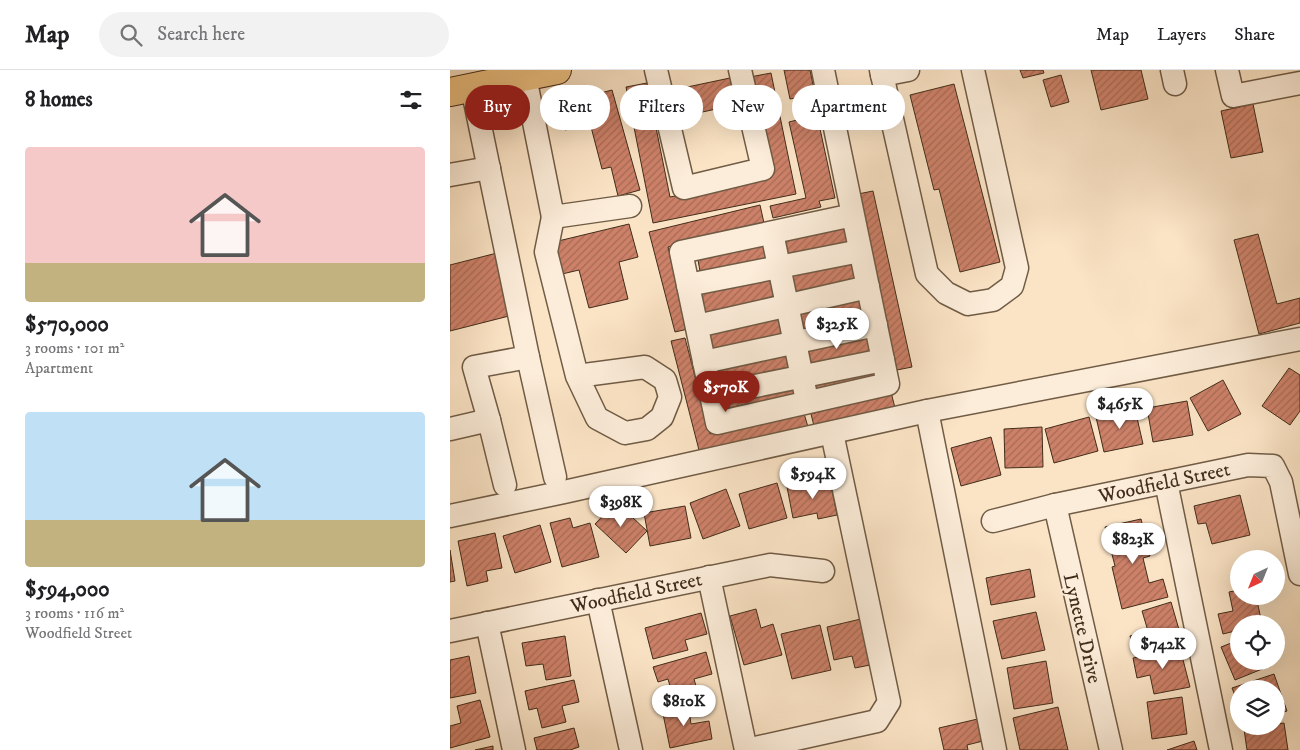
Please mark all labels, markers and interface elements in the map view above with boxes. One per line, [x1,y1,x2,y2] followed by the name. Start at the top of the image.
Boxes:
[99,12,449,57] search box
[25,20,69,50] text: Map
[117,21,145,49] icon: search
[157,23,245,46] text: Search here
[1096,24,1129,46] text: Map
[1157,24,1206,46] text: Layers
[1234,24,1275,46] text: Share
[465,85,530,130] chip: Buy
[540,85,610,130] chip: Rent
[620,85,703,130] chip: Filters
[713,85,782,130] chip: New
[792,85,905,130] chip: Apartment
[397,86,425,114] icon: filters
[25,87,93,113] text: 8 homes
[180,180,270,270] icon: home
[802,308,872,350] pin: $325K
[25,312,109,338] text: $570,000
[816,314,858,334] text: $325K
[25,338,124,358] text: 3 rooms · 101 m²
[25,358,93,378] text: Apartment
[691,370,761,413] pin: $570K
[704,377,748,397] text: $570K
[1085,388,1155,430] pin: $465K
[1097,394,1143,414] text: $465K
[180,445,270,535] icon: home
[1095,457,1232,510] street label: Woodfield Street
[778,458,848,500] pin: $594K
[790,464,836,484] text: $594K
[586,486,656,528] pin: $398K
[600,492,642,512] text: $398K
[1098,522,1168,565] pin: $823K
[1112,529,1154,549] text: $823K
[1230,550,1285,605] north arrow
[1230,550,1285,735] map controls
[567,567,704,620] street label: Woodfield Street
[1057,571,1106,686] street label: Lynette Drive
[25,577,110,603] text: $594,000
[25,603,124,623] text: 3 rooms · 116 m²
[1230,615,1285,670] button: locate
[25,623,132,643] text: Woodfield Street
[1128,628,1198,670] pin: $742K
[1140,634,1186,654] text: $742K
[1230,680,1285,735] button: layers
[649,684,719,727] pin: $810K
[663,691,705,711] text: $810K

